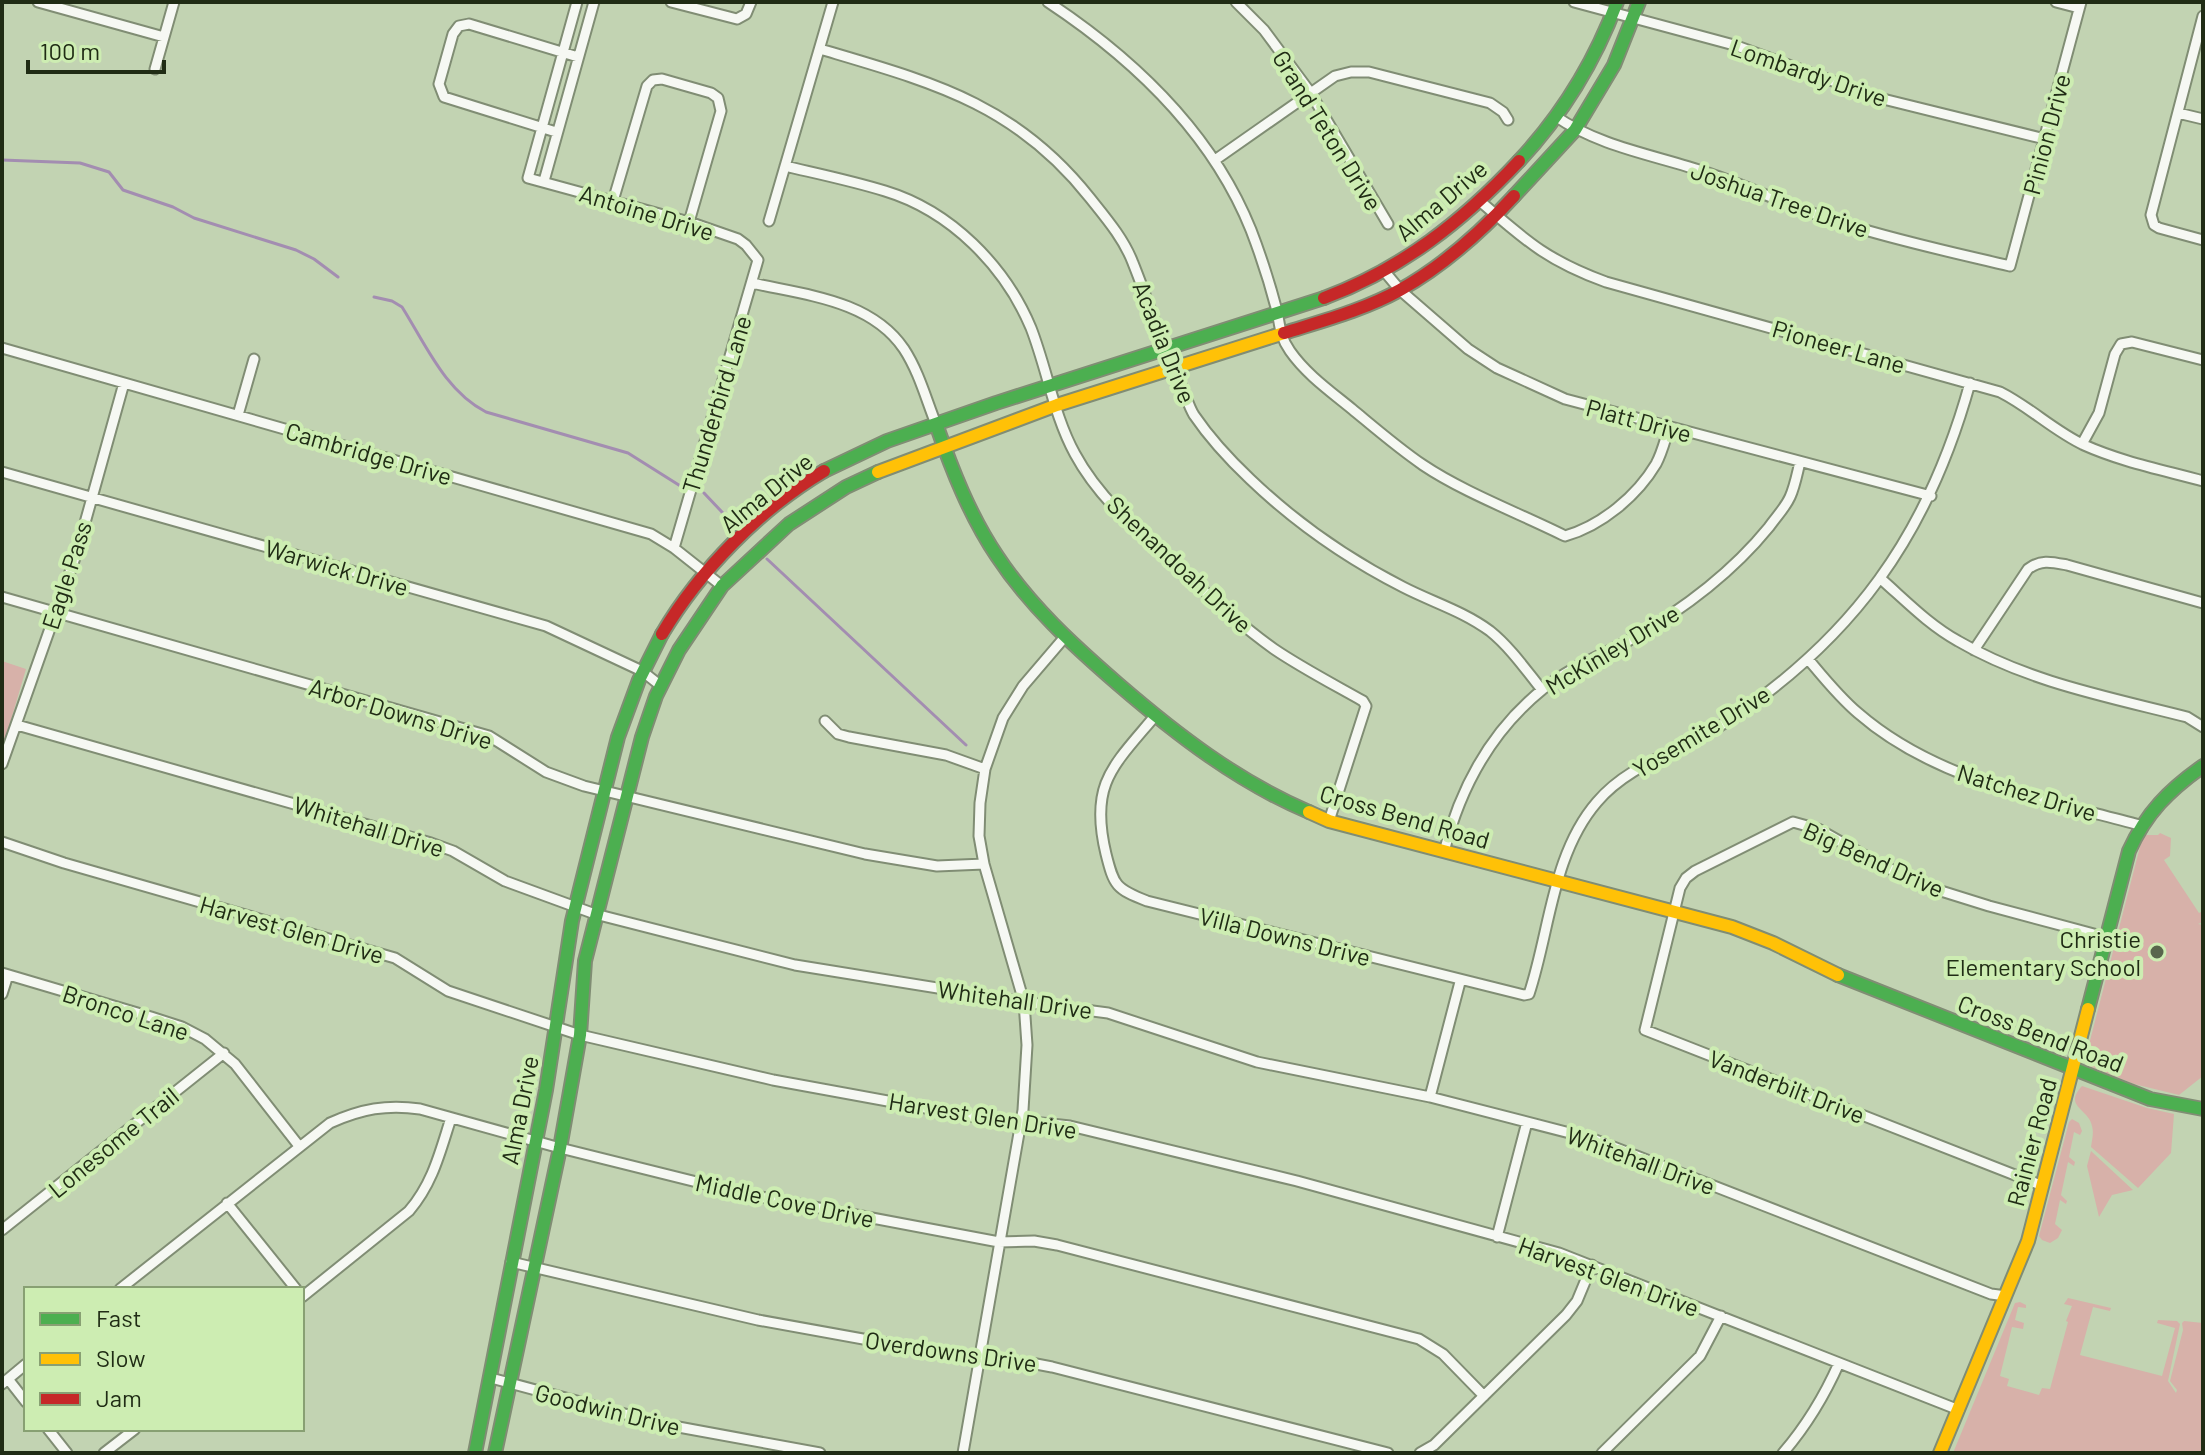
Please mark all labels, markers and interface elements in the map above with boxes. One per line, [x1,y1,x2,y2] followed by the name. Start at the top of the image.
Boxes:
[28,24,164,74] scale bar
[1727,32,1891,112] street label: Lombardy Drive
[40,36,100,65] text: 100 m
[1267,44,1389,216] street label: Grand Teton Drive
[2016,71,2076,197] street label: Pinion Drive
[1389,153,1493,247] street label: Alma Drive
[1687,155,1873,243] street label: Joshua Tree Drive
[576,178,718,246] street label: Antoine Drive
[1127,277,1203,407] street label: Acadia Drive
[675,312,757,496] street label: Thunderbird Lane
[1769,313,1909,379] street label: Pioneer Lane
[1583,392,1695,448] street label: Platt Drive
[283,415,455,491] street label: Cambridge Drive
[714,446,818,538] street label: Alma Drive
[1102,490,1258,638] street label: Shenandoah Drive
[35,517,97,633] street label: Eagle Pass
[262,533,412,601] street label: Warwick Drive
[1540,598,1684,700] street label: McKinley Drive
[306,671,496,755] street label: Arbor Downs Drive
[1627,679,1775,783] street label: Yosemite Drive
[1954,757,2100,827] street label: Natchez Drive
[1317,778,1493,854] street label: Cross Bend Road
[290,789,448,863] street label: Whitehall Drive
[1799,815,1949,903] street label: Big Bend Drive
[197,889,387,969] street label: Harvest Glen Drive
[1196,901,1374,971] street label: Villa Downs Drive
[1946,924,2141,981] place label: Christie Elementary School
[2148,943,2166,961] marker: Christie Elementary School
[936,974,1094,1024] street label: Whitehall Drive
[59,978,193,1046] street label: Bronco Lane
[1954,988,2128,1078] street label: Cross Bend Road
[1705,1043,1869,1129] street label: Vanderbilt Drive
[494,1053,544,1167] street label: Alma Drive
[2000,1075,2062,1209] street label: Rainier Road
[42,1081,184,1203] street label: Lonesome Trail
[887,1086,1079,1144] street label: Harvest Glen Drive
[1563,1120,1719,1200] street label: Whitehall Drive
[693,1167,877,1233] street label: Middle Cove Drive
[1515,1230,1703,1322] street label: Harvest Glen Drive
[24,1287,304,1431] legend
[96,1303,141,1332] text: Fast
[863,1325,1039,1377] street label: Overdowns Drive
[96,1343,145,1372] text: Slow
[532,1377,684,1441] street label: Goodwin Drive
[96,1383,142,1412] text: Jam

